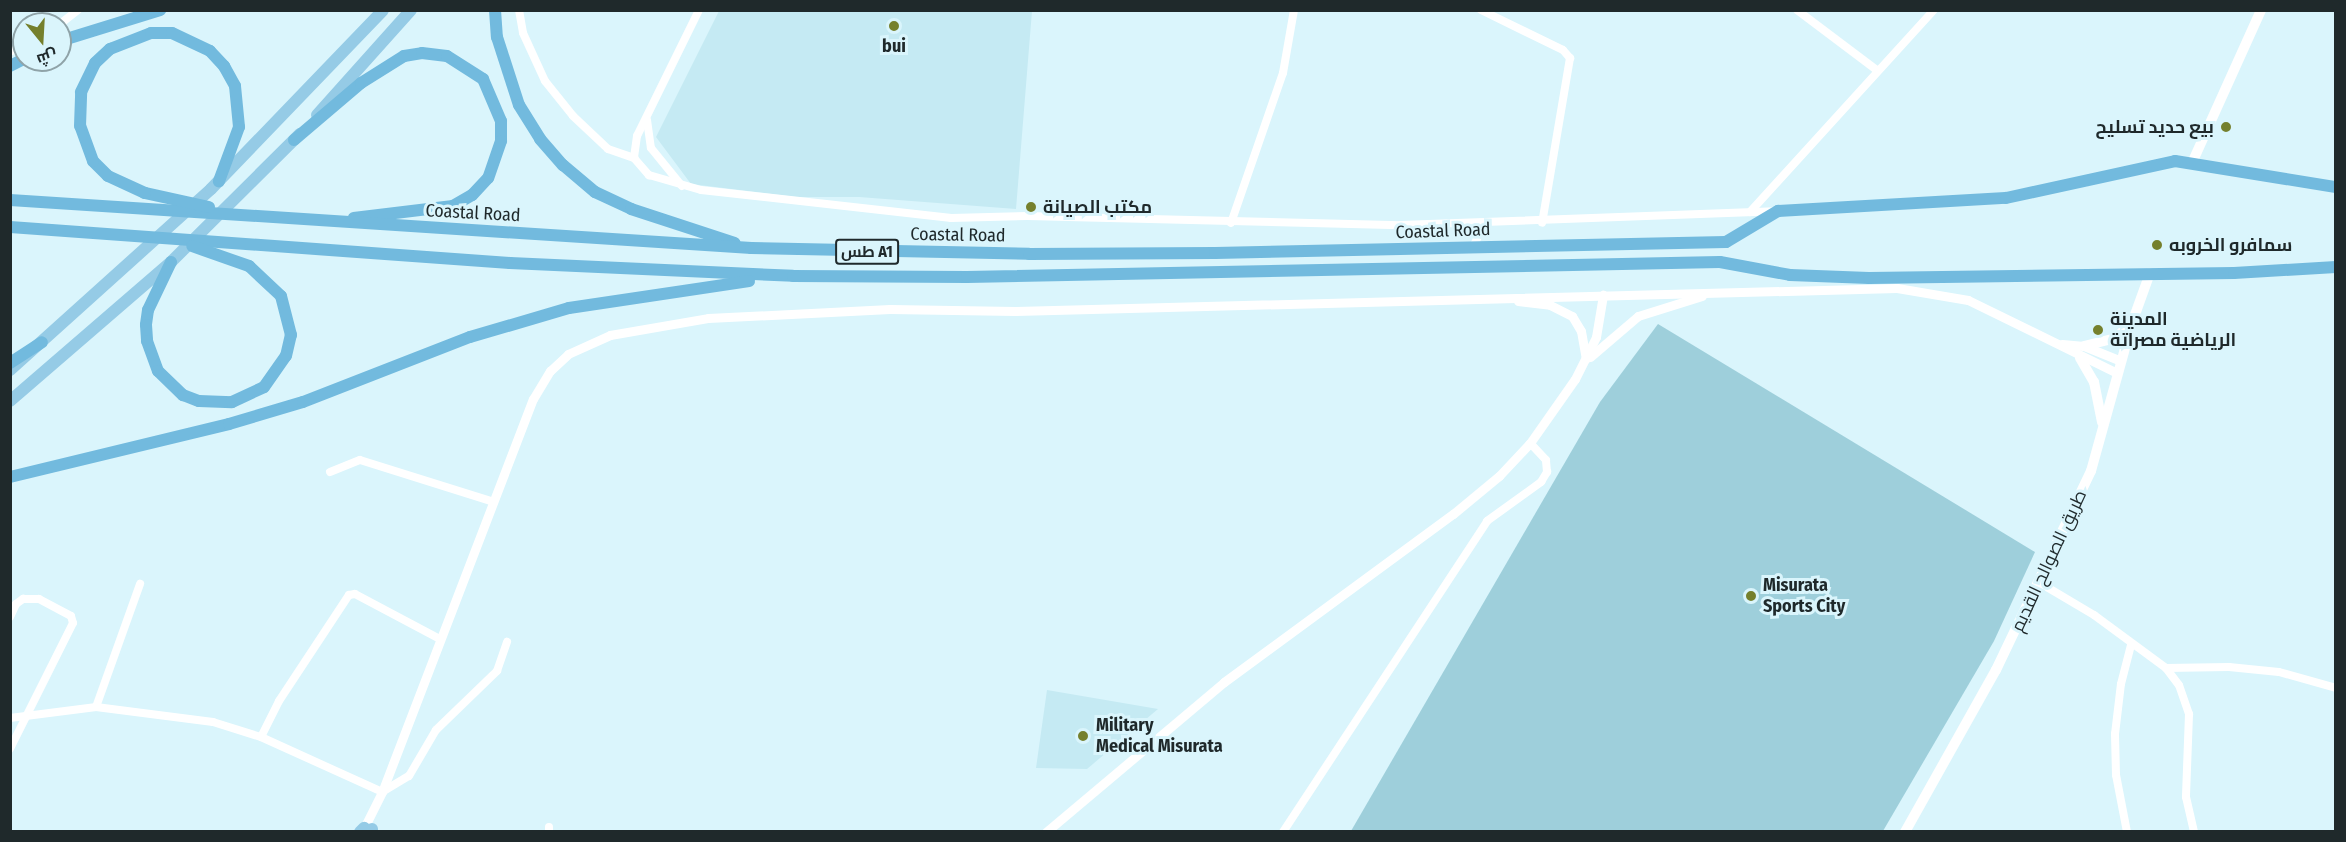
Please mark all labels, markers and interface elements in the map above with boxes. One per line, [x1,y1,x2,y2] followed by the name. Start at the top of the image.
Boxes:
[12,12,72,72] north arrow
[887,19,901,33] marker: bui
[882,35,906,57] place label: bui
[34,45,60,70] text: ش
[2095,116,2214,138] place label: بيع حديد تسليح
[2219,120,2233,134] marker: بيع حديد تسليح
[1043,196,1152,218] place label: مكتب الصيانة
[425,200,521,226] street label: Coastal Road
[1024,200,1038,214] marker: مكتب الصيانة
[1395,219,1491,243] street label: Coastal Road
[910,223,1006,247] street label: Coastal Road
[2169,234,2292,256] place label: سمافرو الخروبه
[2150,238,2164,252] marker: سمافرو الخروبه
[834,239,900,265] road number: طس A1
[2110,309,2236,352] place label: المدينة الرياضية مصراتة
[2091,323,2105,337] marker: المدينة الرياضية مصراتة
[2007,487,2091,635] street label: طريق الصوالح القديم
[1763,575,1845,618] place label: Misurata Sports City
[1744,589,1758,603] marker: Misurata Sports City
[1096,715,1223,758] place label: Military Medical Misurata
[1074,727,1092,745] marker: Military Medical Misurata

